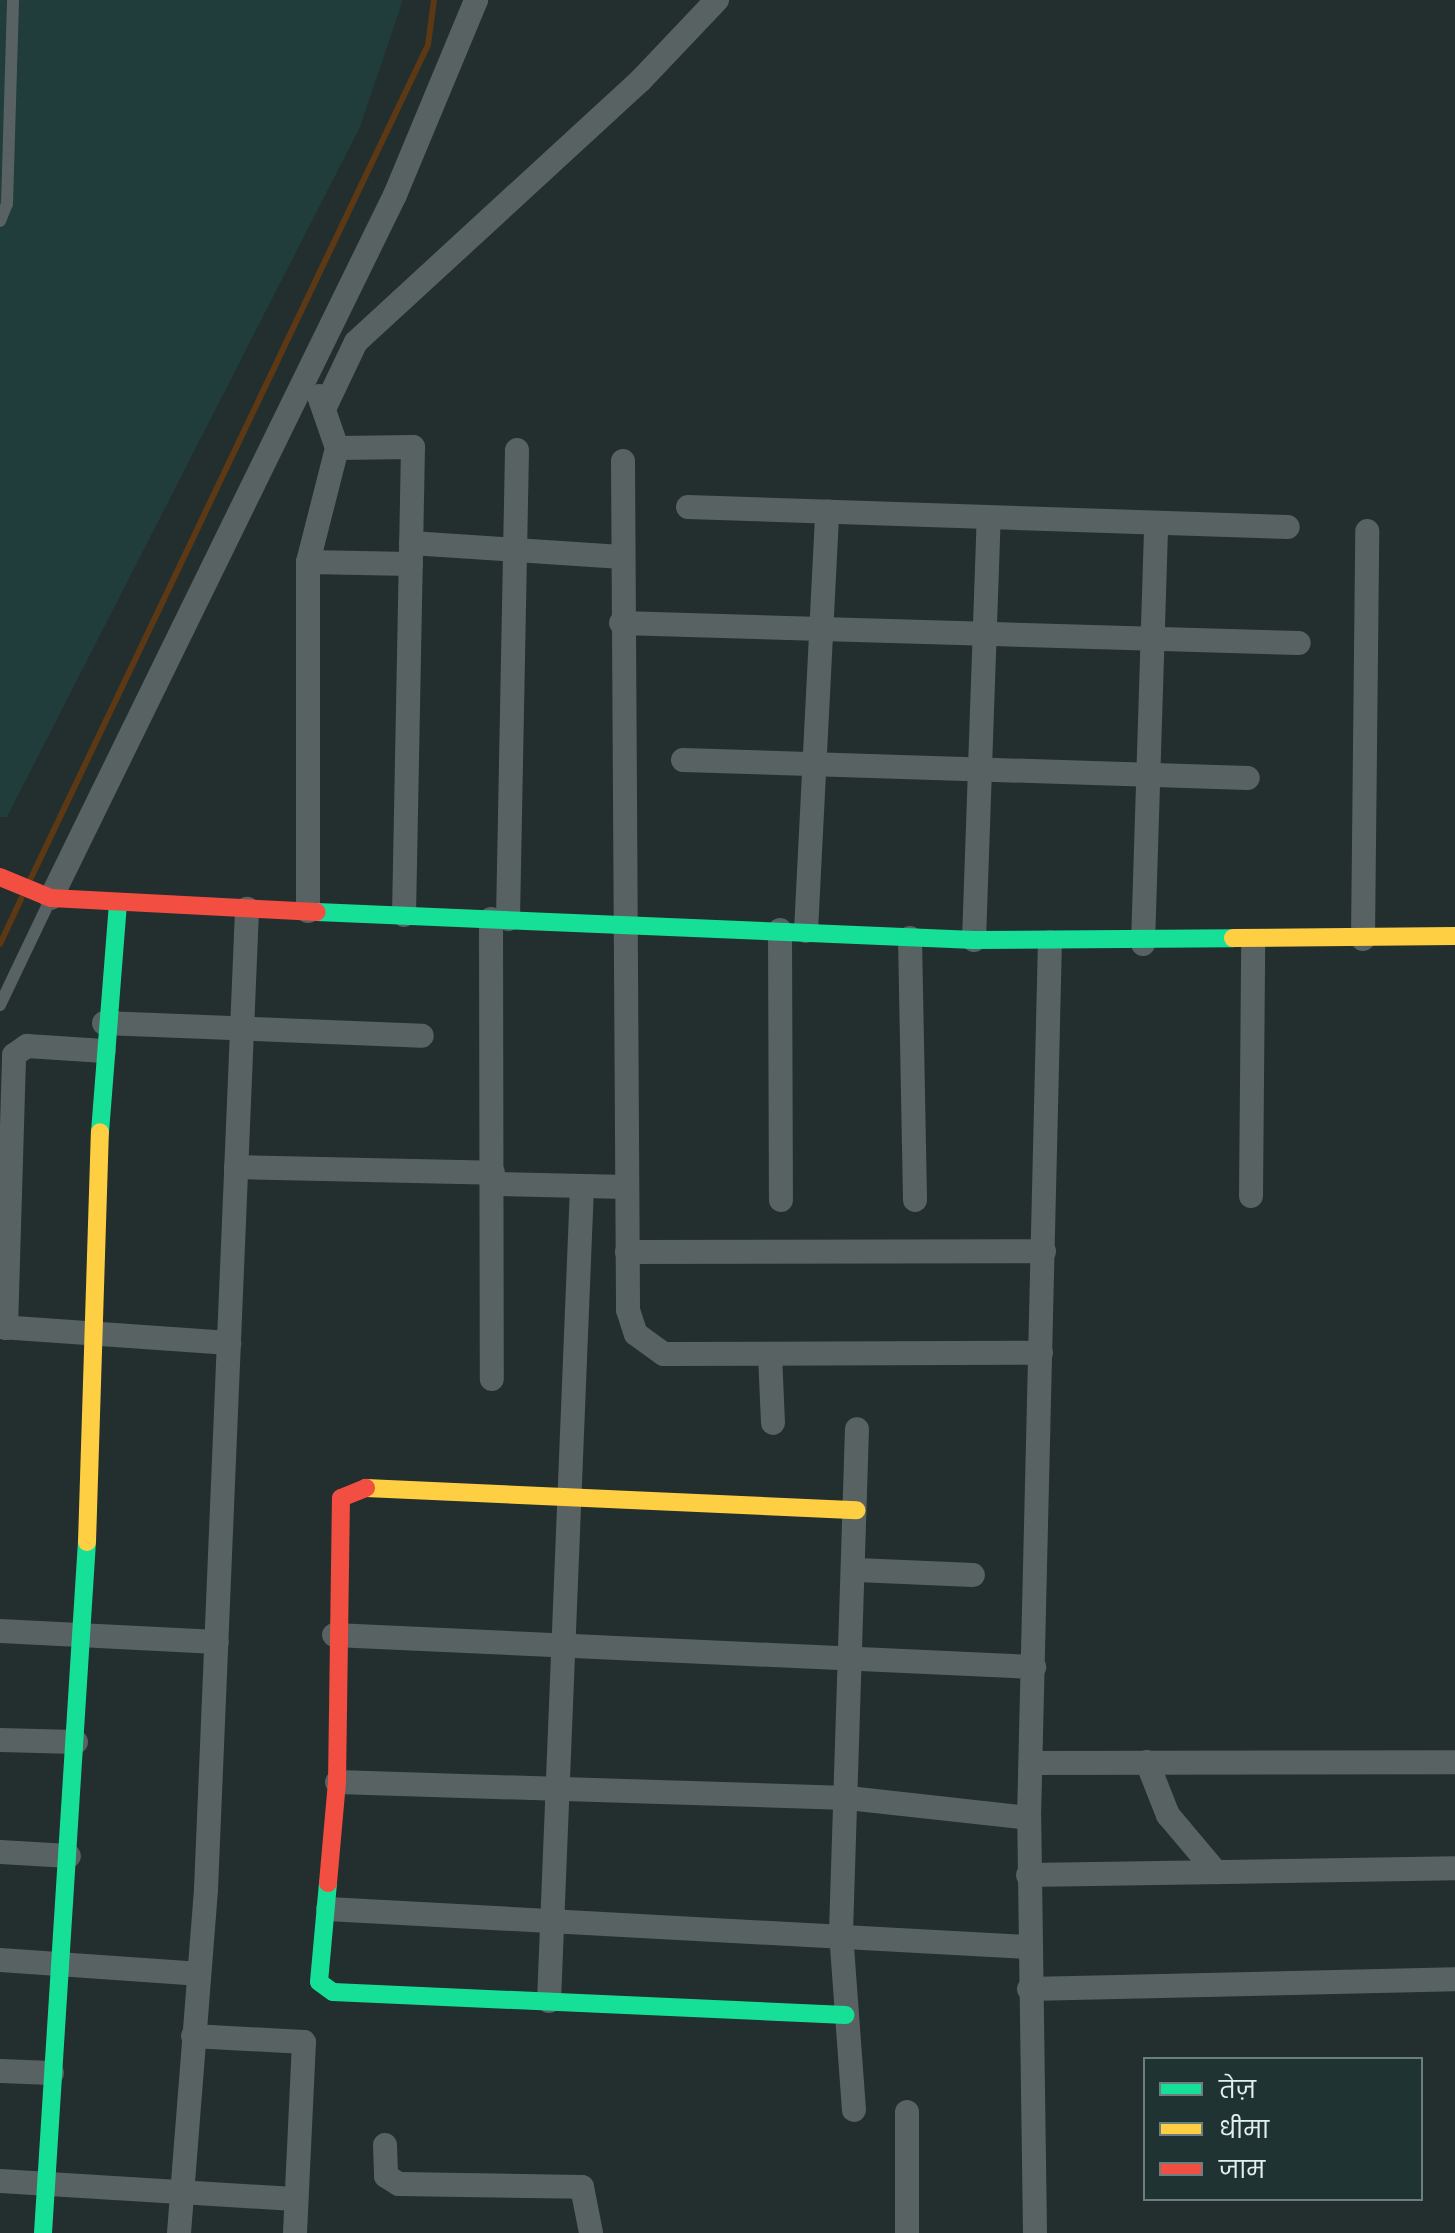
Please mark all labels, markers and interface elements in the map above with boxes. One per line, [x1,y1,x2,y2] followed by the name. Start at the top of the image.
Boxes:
[1143,2057,1423,2201] legend
[1219,2073,1256,2106] text: तेज़
[1219,2113,1269,2146] text: धीमा
[1219,2153,1265,2186] text: जाम

